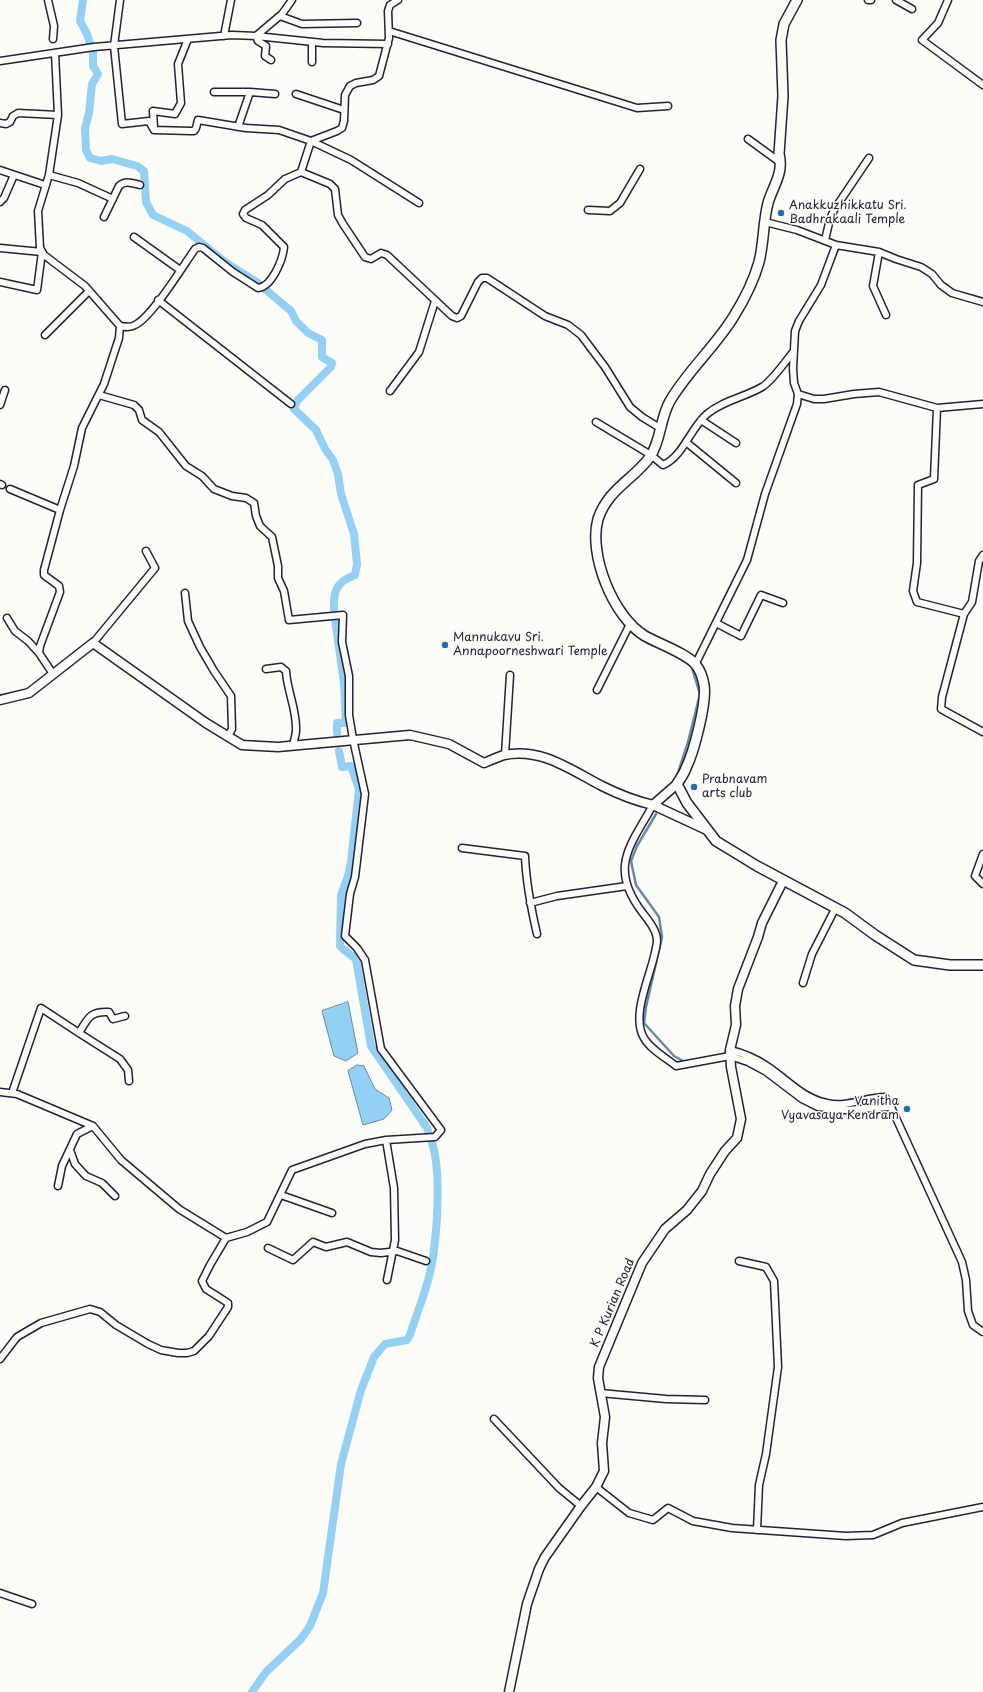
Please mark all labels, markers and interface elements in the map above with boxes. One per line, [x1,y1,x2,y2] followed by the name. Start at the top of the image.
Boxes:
[789,199,907,227] place label: Anakkuzhikkatu Sri. Badhrakaali Temple
[776,208,786,218] marker: Anakkuzhikkatu Sri. Badhrakaali Temple
[453,631,608,659] place label: Mannukavu Sri. Annapoorneshwari Temple
[440,640,450,650] marker: Mannukavu Sri. Annapoorneshwari Temple
[702,773,768,801] place label: Prabnavam arts club
[689,782,699,792] marker: Prabnavam arts club
[781,1095,899,1123] place label: Vanitha Vyavasaya Kendram
[902,1104,912,1114] marker: Vanitha Vyavasaya Kendram
[588,1256,638,1350] street label: K P Kurian Road

